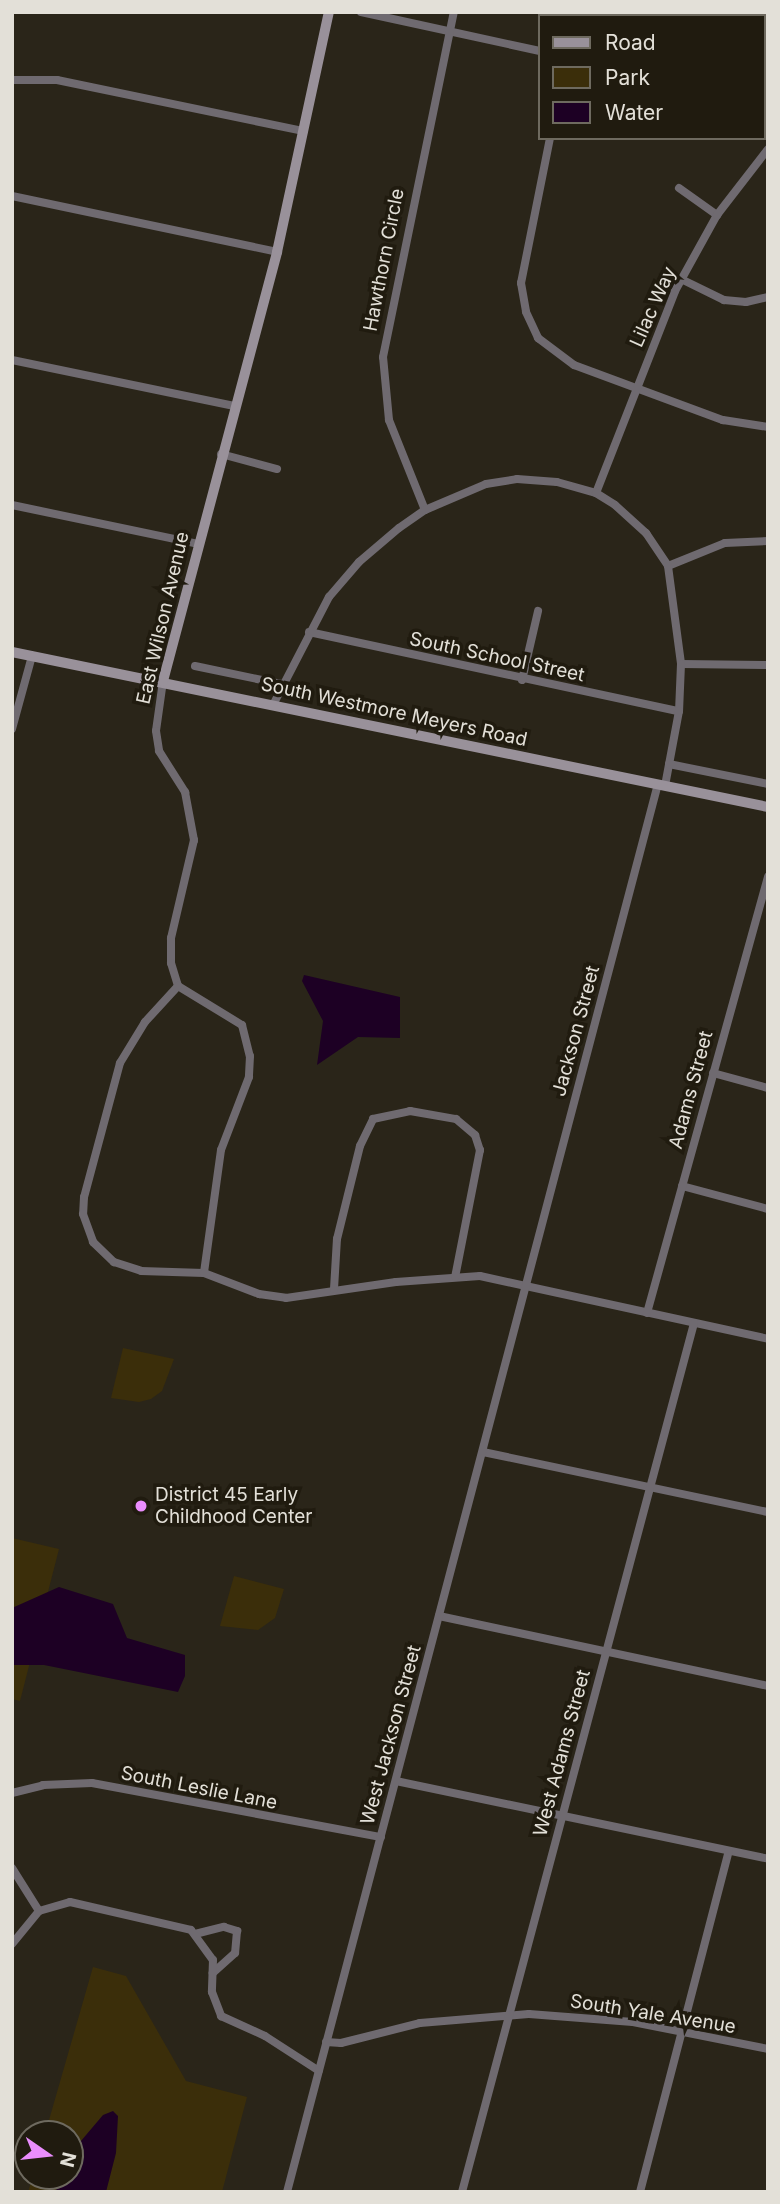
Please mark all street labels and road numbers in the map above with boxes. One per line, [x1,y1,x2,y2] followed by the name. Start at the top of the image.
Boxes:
[359,187,409,333] street label: Hawthorn Circle
[625,263,681,351] street label: Lilac Way
[132,530,194,706] street label: East Wilson Avenue
[407,627,587,687] street label: South School Street
[259,673,529,751] street label: South Westmore Meyers Road
[548,963,604,1099] street label: Jackson Street
[664,1029,718,1151] street label: Adams Street
[356,1643,426,1827] street label: West Jackson Street
[529,1667,595,1839] street label: West Adams Street
[119,1762,279,1814] street label: South Leslie Lane
[568,1990,738,2038] street label: South Yale Avenue

